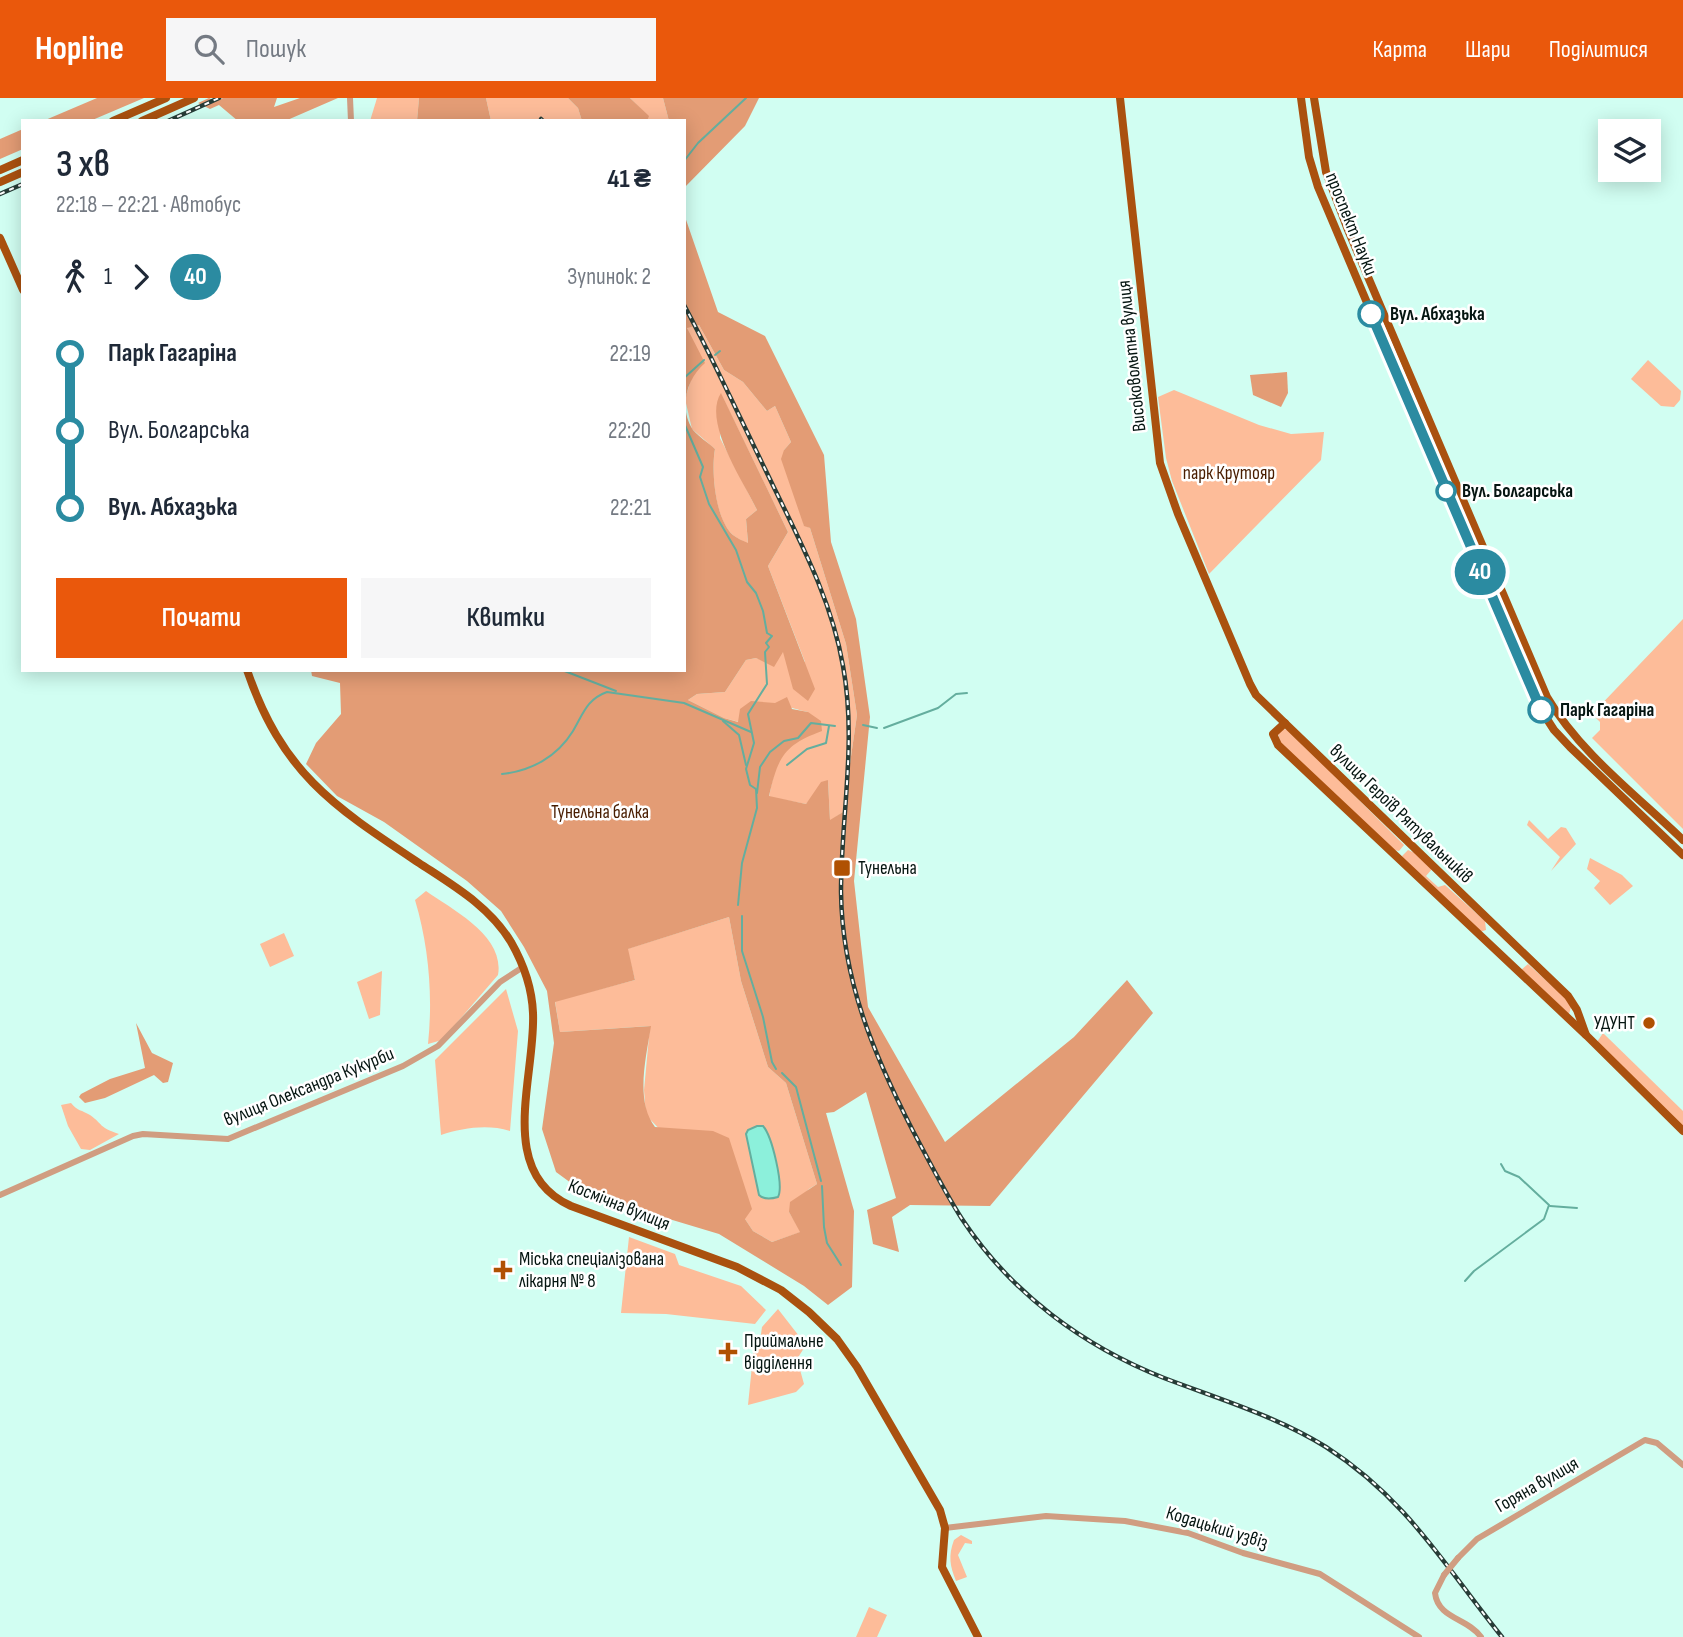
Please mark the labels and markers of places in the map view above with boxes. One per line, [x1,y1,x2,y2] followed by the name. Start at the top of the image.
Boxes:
[1358,301,1384,327] marker: Вул. Абхазька
[1390,303,1485,326] place label: Вул. Абхазька
[1462,480,1573,503] place label: Вул. Болгарська
[1436,481,1456,501] marker: Вул. Болгарська
[1528,697,1554,723] marker: Парк Гагаріна
[1560,699,1654,722] place label: Парк Гагаріна
[858,857,917,880] place label: Тунельна
[832,858,852,878] marker: Тунельна
[1594,1012,1635,1035] place label: УДУНТ
[1641,1015,1657,1031] marker: УДУНТ
[519,1248,664,1293] place label: Міська спеціалізована лікарня № 8
[493,1260,513,1280] marker: Міська спеціалізована лікарня № 8
[744,1330,824,1375] place label: Приймальне відділення
[718,1342,738,1362] marker: Приймальне відділення

